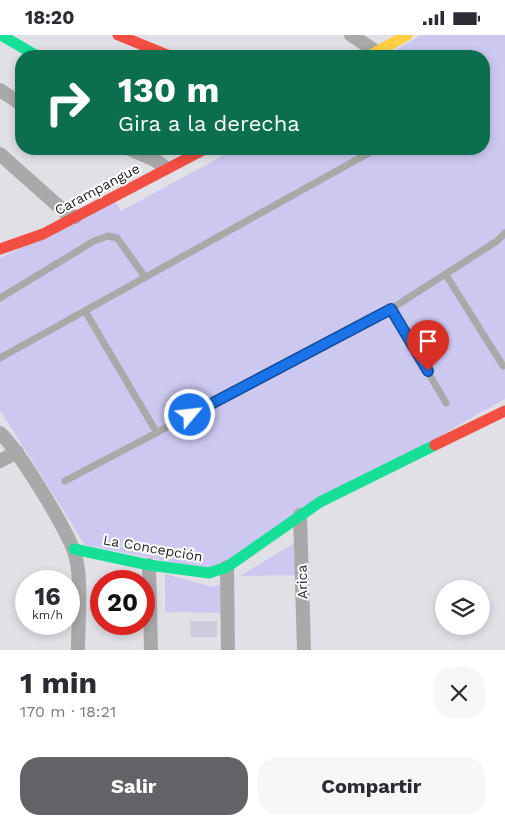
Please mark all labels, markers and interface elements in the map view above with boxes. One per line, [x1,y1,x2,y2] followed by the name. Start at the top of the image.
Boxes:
[25,6,74,29] text: 18:20
[118,69,219,111] text: 130 m
[35,70,100,135] icon: right
[118,111,300,136] text: Gira a la derecha
[52,160,142,218] street label: Carampangue
[407,320,449,371] pin
[414,327,442,355] icon: arrive
[163,388,215,440] position arrow
[102,531,204,565] street label: La Concepción
[293,564,311,599] street label: Arica
[90,570,155,635] speed limit sign: 20
[435,580,490,635] map controls
[435,580,490,635] button: layers
[34,582,61,611] text: 16
[32,608,63,622] text: km/h
[20,665,97,700] text: 1 min
[433,667,485,719] button: close
[20,702,116,721] text: 170 m · 18:21
[20,757,248,815] button: Salir
[258,757,485,815] button: Compartir

